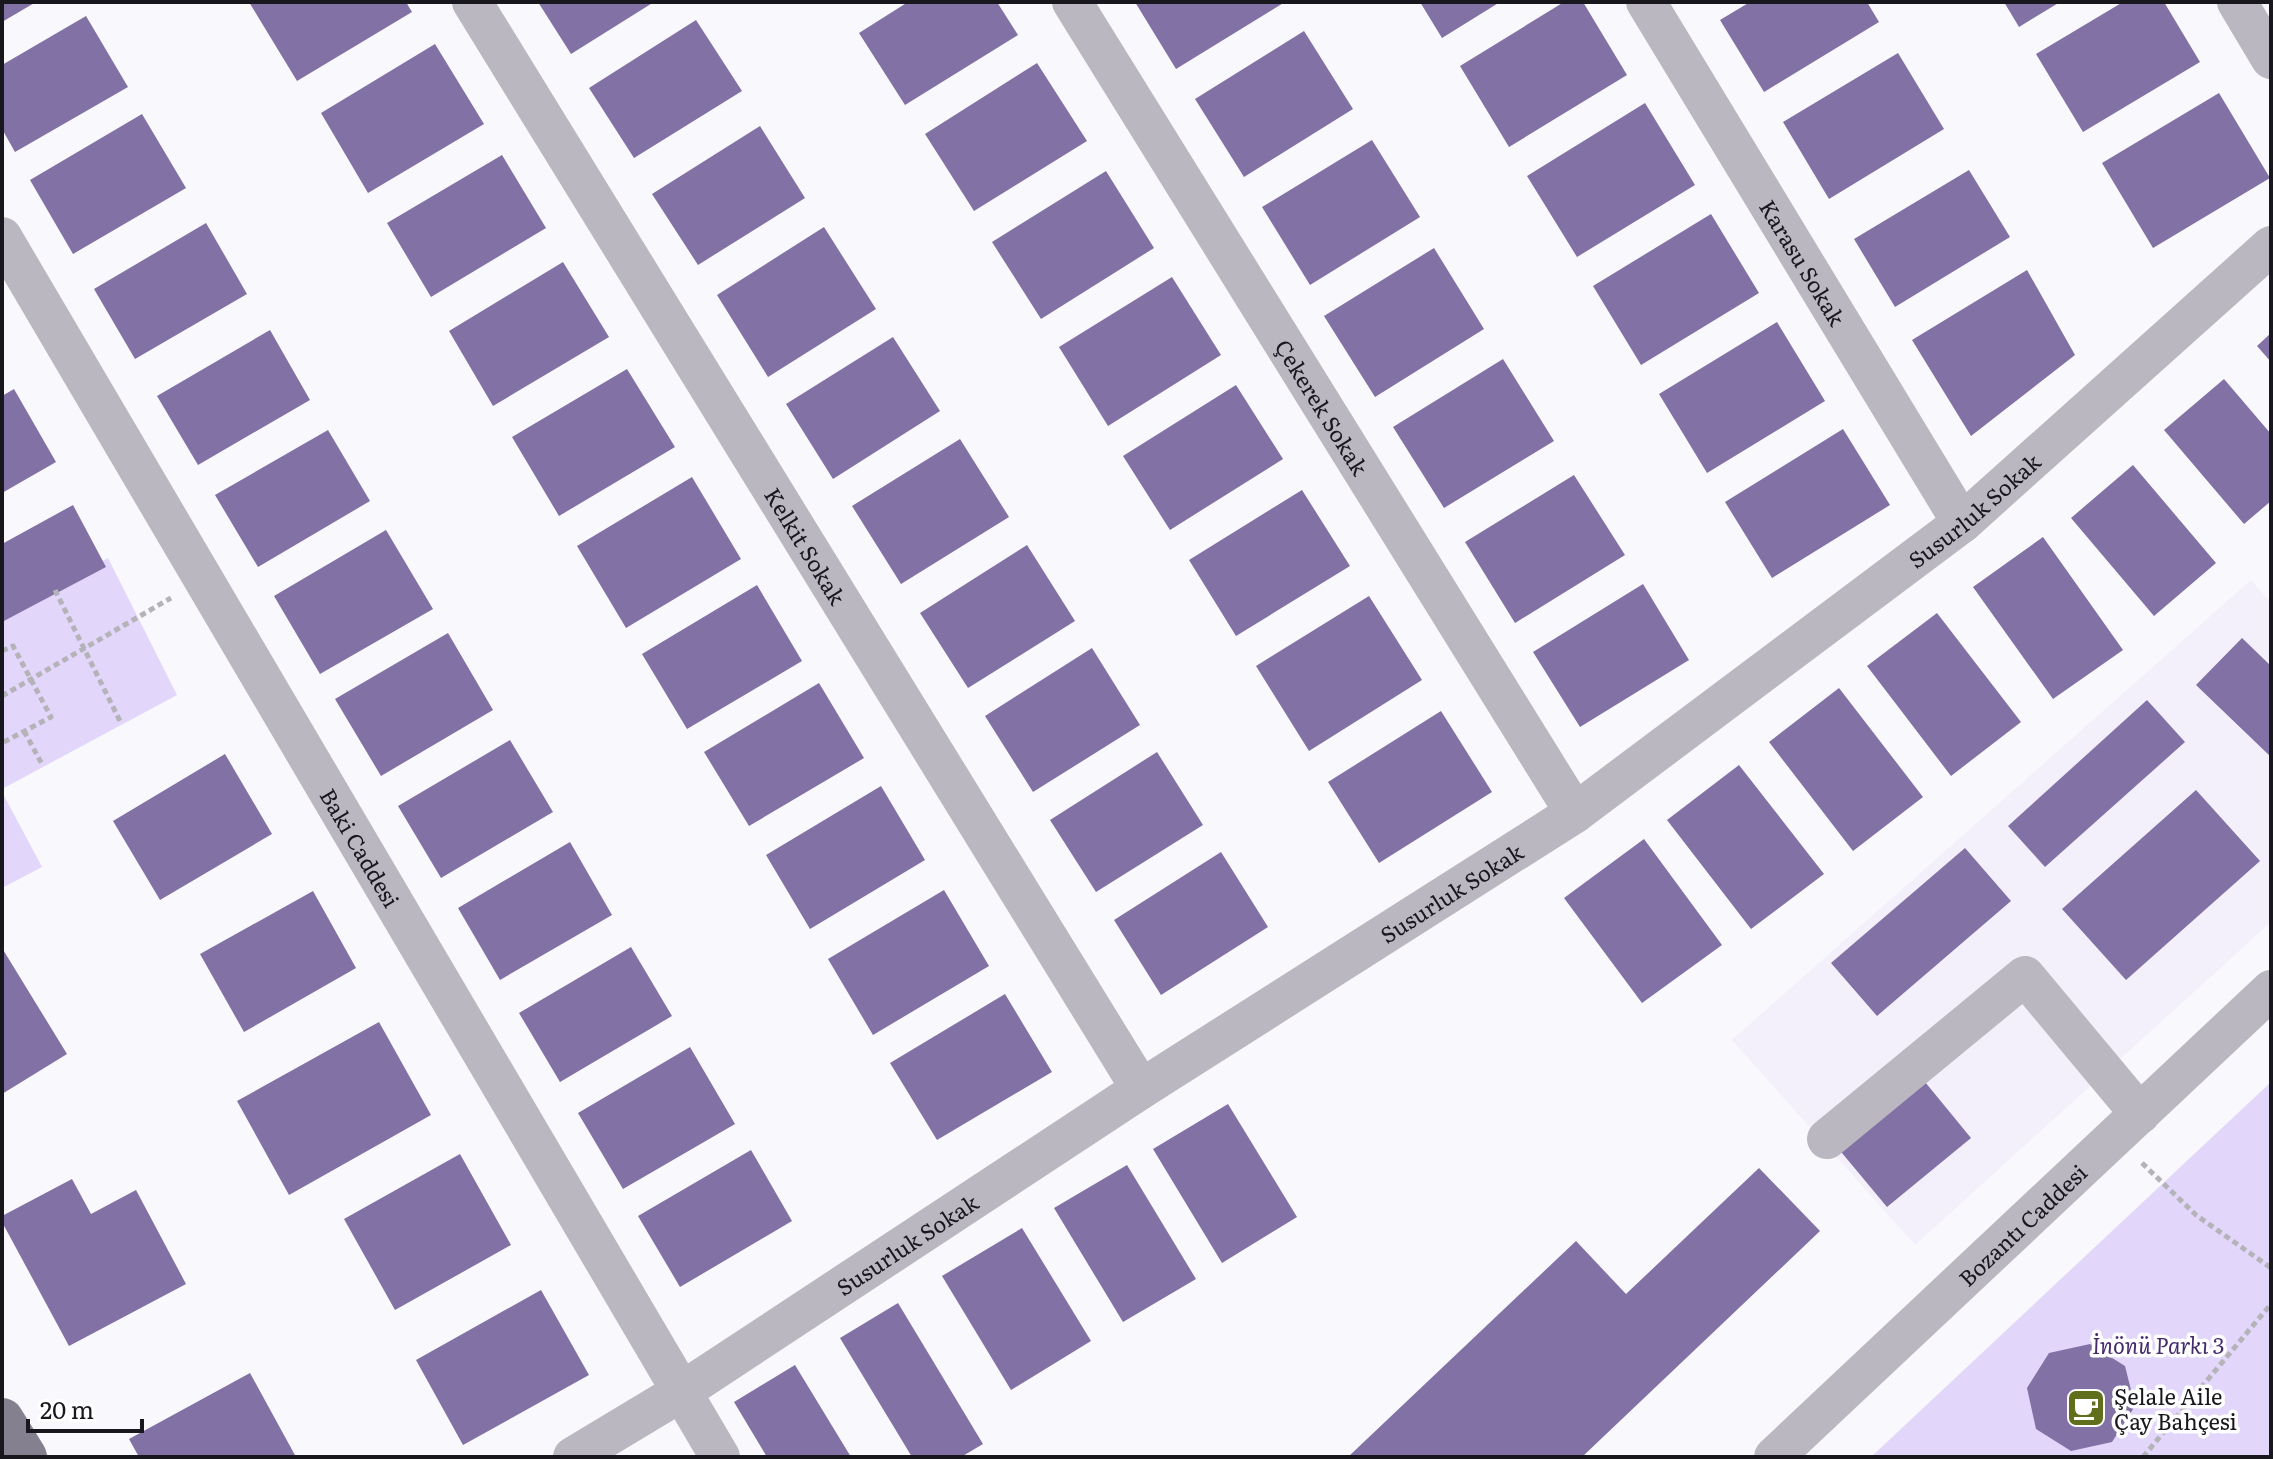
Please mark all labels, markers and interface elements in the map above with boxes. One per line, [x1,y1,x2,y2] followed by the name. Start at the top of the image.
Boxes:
[1753,192,1855,332] street label: Karasu Sokak
[1268,332,1378,481] street label: Çekerek Sokak
[1900,444,2047,575] street label: Susurluk Sokak
[758,480,855,611] street label: Kelkit Sokak
[313,781,409,913] street label: Baki Caddesi
[1373,834,1529,950] street label: Susurluk Sokak
[1950,1155,2093,1293] street label: Bozantı Caddesi
[829,1184,984,1302] street label: Susurluk Sokak
[2092,1328,2224,1361] park label: İnönü Parkı 3
[2114,1379,2237,1437] place label: Şelale Aile Çay Bahçesi
[28,1383,142,1433] scale bar
[2065,1387,2107,1429] cafe icon: Şelale Aile Çay Bahçesi
[40,1391,94,1426] text: 20 m

